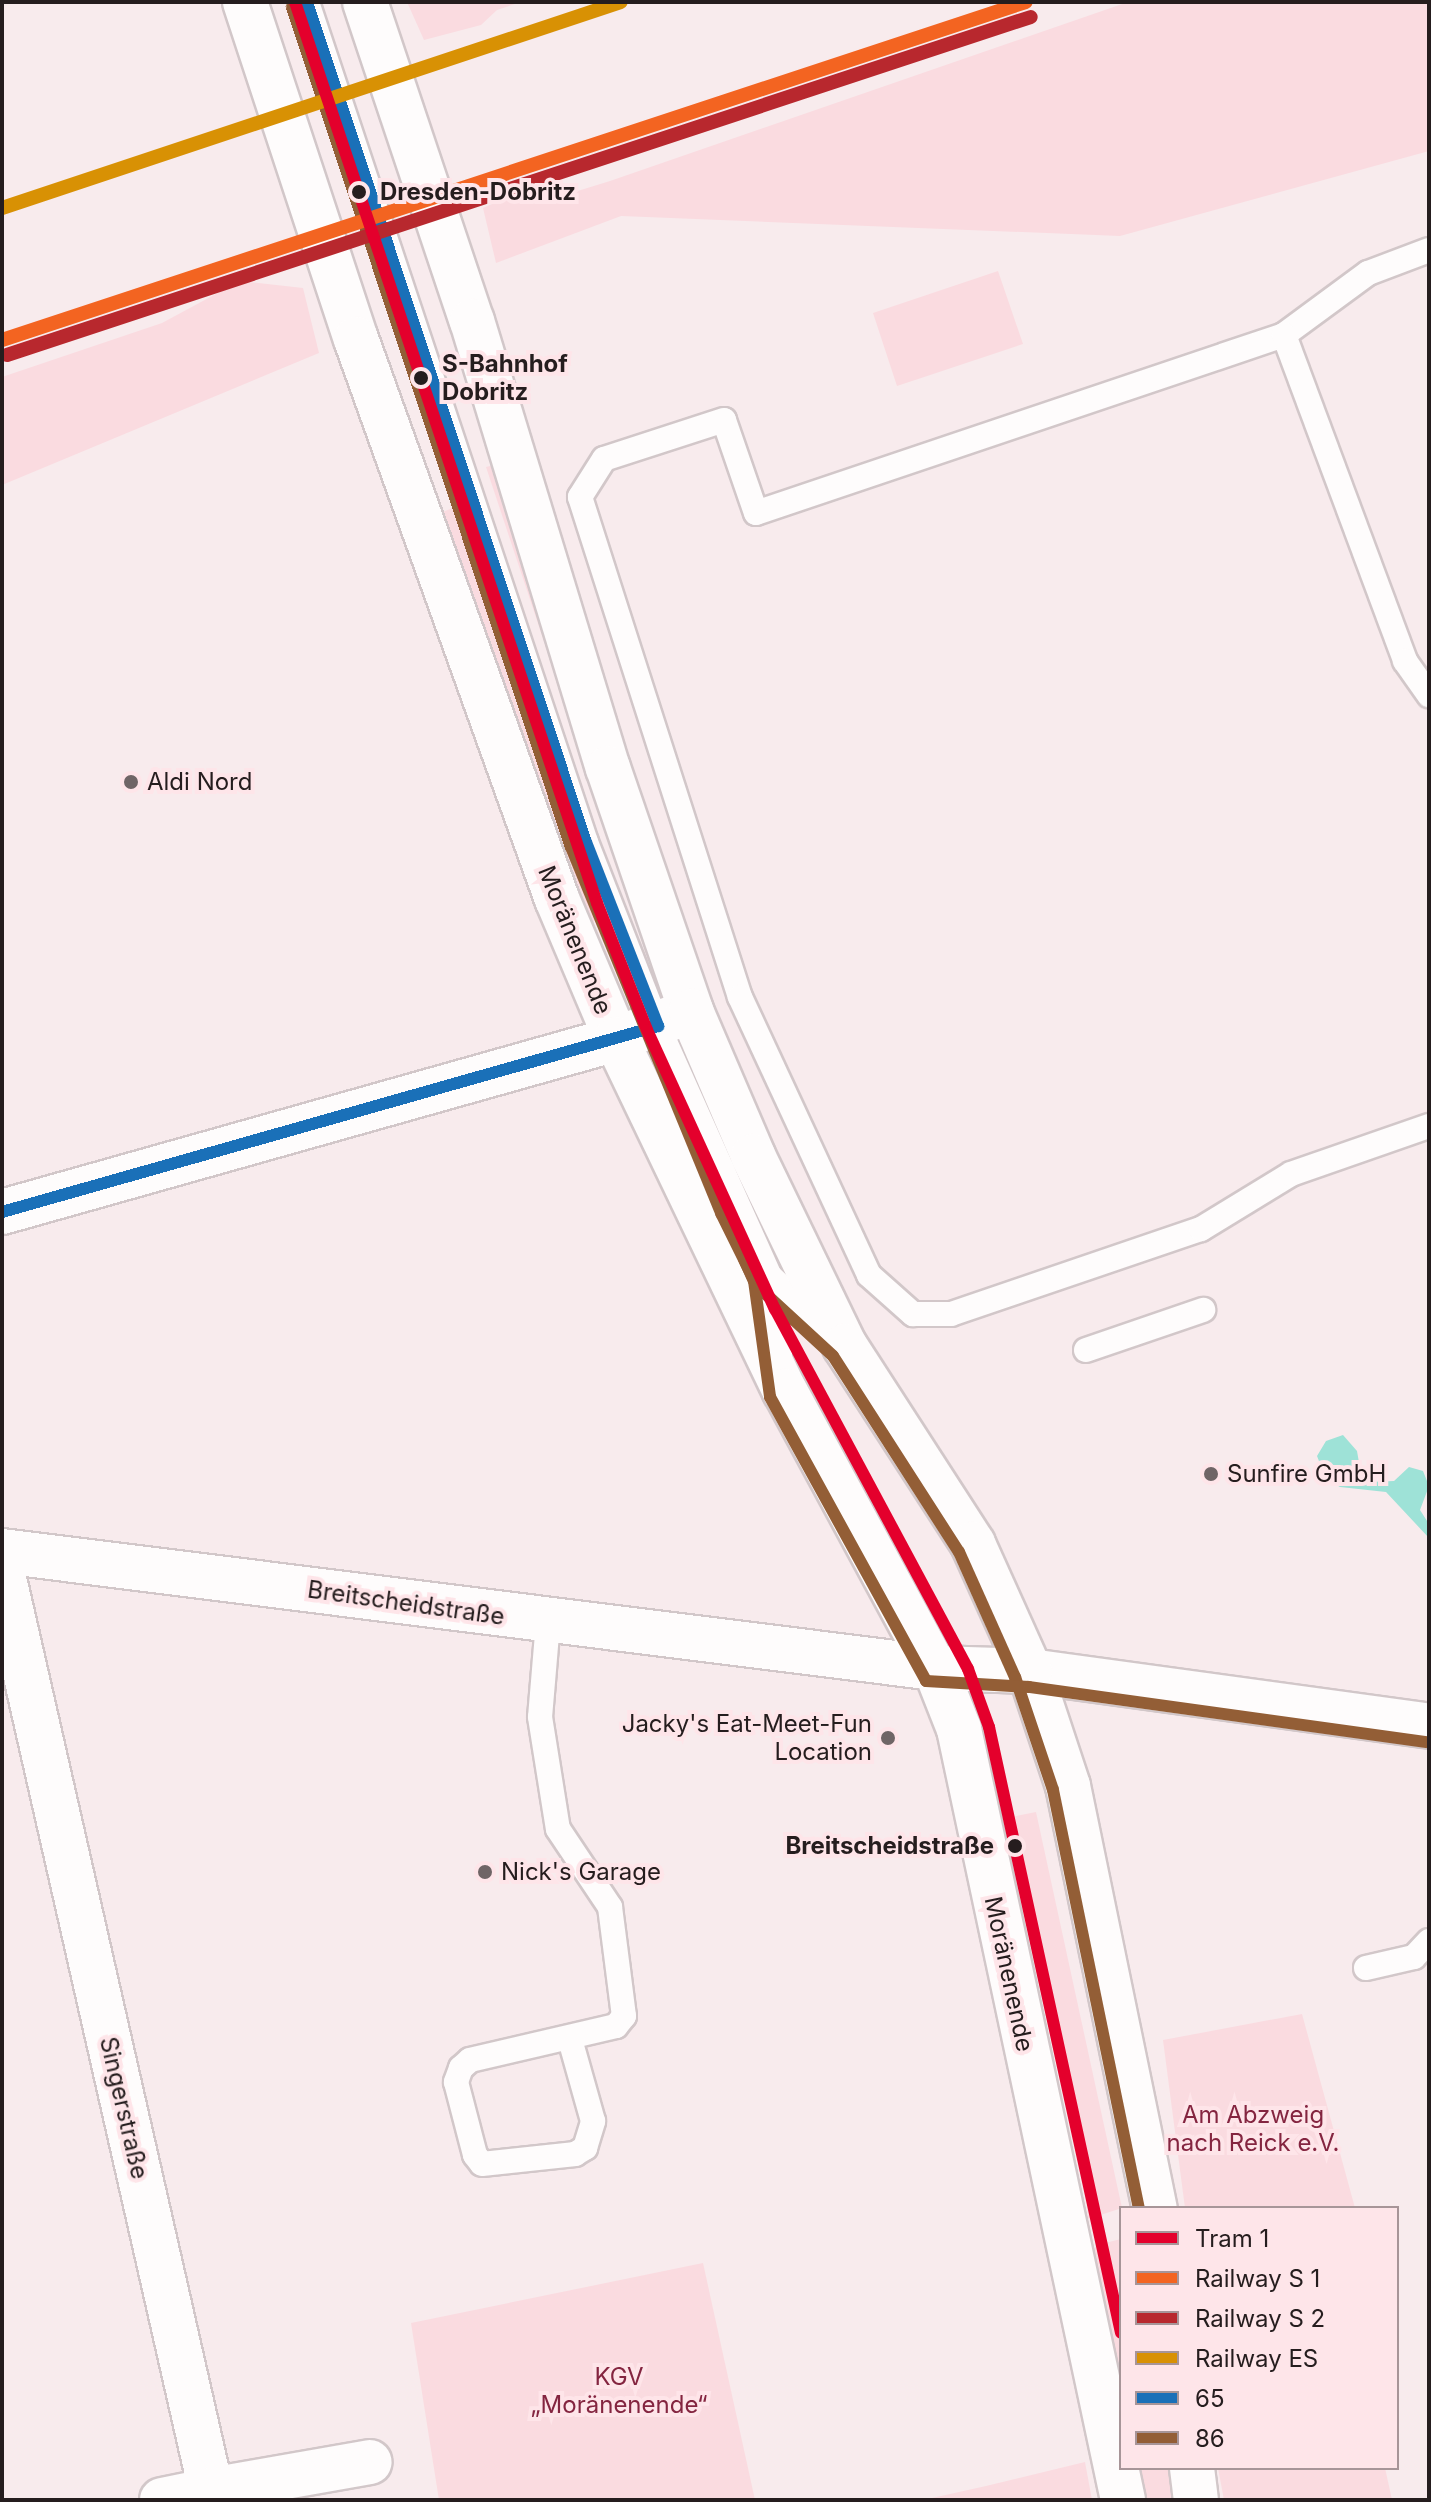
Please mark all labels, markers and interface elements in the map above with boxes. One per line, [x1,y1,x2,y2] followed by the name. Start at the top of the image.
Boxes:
[345,178,373,206] marker: Dresden-Dobritz
[380,178,576,206] place label: Dresden-Dobritz
[442,350,568,406] place label: S-Bahnhof Dobritz
[407,364,435,392] marker: S-Bahnhof Dobritz
[147,768,252,796] place label: Aldi Nord
[122,773,140,791] marker: Aldi Nord
[532,861,618,1019] street label: Moränenende
[1227,1460,1386,1488] place label: Sunfire GmbH
[1202,1465,1220,1483] marker: Sunfire GmbH
[306,1575,506,1631] street label: Breitscheidstraße
[622,1710,872,1766] place label: Jacky's Eat-Meet-Fun Location
[879,1729,897,1747] marker: Jacky's Eat-Meet-Fun Location
[785,1832,994,1860] place label: Breitscheidstraße
[1001,1832,1029,1860] marker: Breitscheidstraße
[501,1858,661,1886] place label: Nick's Garage
[476,1863,494,1881] marker: Nick's Garage
[979,1894,1039,2054] street label: Moränenende
[94,2034,154,2182] street label: Singerstraße
[1167,2101,1339,2157] park label: Am Abzweig nach Reick e.V.
[1119,2206,1399,2470] legend
[1195,2224,1269,2253] text: Tram 1
[1195,2264,1320,2293] text: Railway S 1
[1195,2304,1325,2333] text: Railway S 2
[1195,2344,1318,2373] text: Railway ES
[531,2363,707,2419] park label: KGV „Moränenende“
[1195,2384,1224,2413] text: 65
[1195,2424,1225,2453] text: 86

